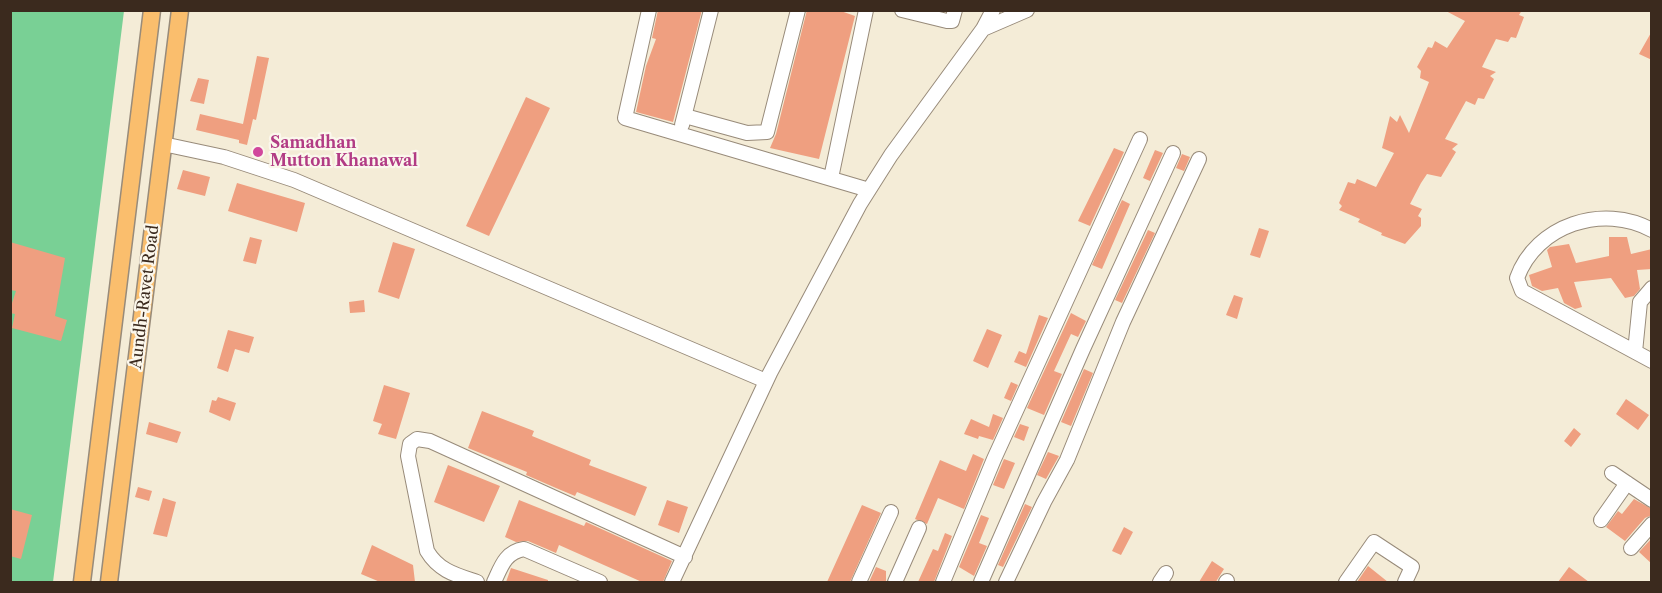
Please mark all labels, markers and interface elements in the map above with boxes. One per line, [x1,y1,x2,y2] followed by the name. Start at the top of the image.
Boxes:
[270,133,418,171] place label: Samadhan Mutton Khanawal
[251,145,265,159] marker: Samadhan Mutton Khanawal
[127,224,163,370] street label: Aundh-Ravet Road

